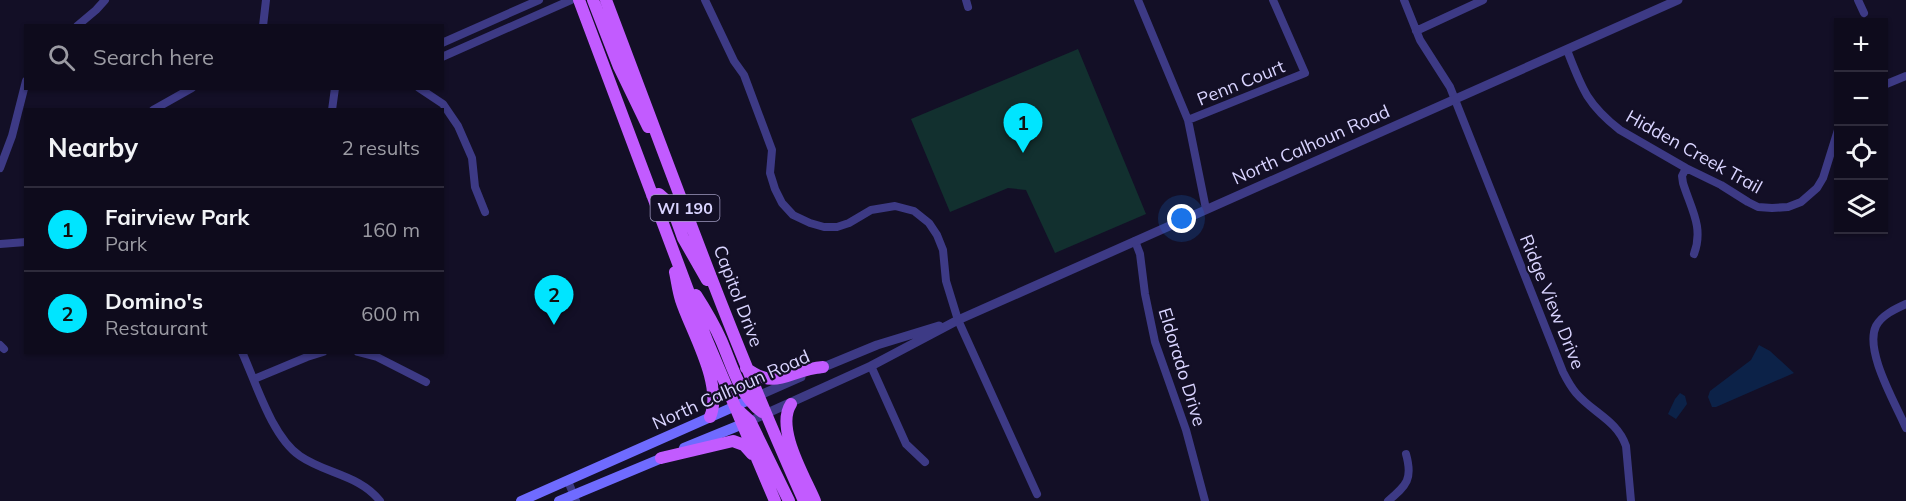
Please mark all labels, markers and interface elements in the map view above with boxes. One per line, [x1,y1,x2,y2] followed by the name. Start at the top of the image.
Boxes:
[1834,18,1888,234] map controls
[1834,18,1888,72] button: +
[24,24,444,90] search box
[45,41,78,74] icon: search
[93,43,214,71] text: Search here
[1194,55,1288,111] street label: Penn Court
[1834,72,1888,126] button: −
[1228,99,1393,190] street label: North Calhoun Road
[1004,104,1042,153] pin: 1
[1622,105,1766,199] street label: Hidden Creek Trail
[1834,126,1888,180] button: locate
[48,131,138,164] text: Nearby
[342,135,420,160] text: 2 results
[1834,180,1888,234] button: layers
[650,195,720,221] road number: WI 190
[105,203,249,231] text: Fairview Park
[1167,204,1196,233] your location
[62,217,74,242] text: 1
[361,217,420,242] text: 160 m
[105,231,147,256] text: Park
[1515,231,1590,373] street label: Ridge View Drive
[709,242,768,350] street label: Capitol Drive
[534,276,574,325] pin: 2
[105,287,203,315] text: Domino's
[62,301,74,326] text: 2
[361,301,420,326] text: 600 m
[1154,305,1211,429] street label: Eldorado Drive
[105,315,208,340] text: Restaurant
[648,344,813,435] street label: North Calhoun Road

